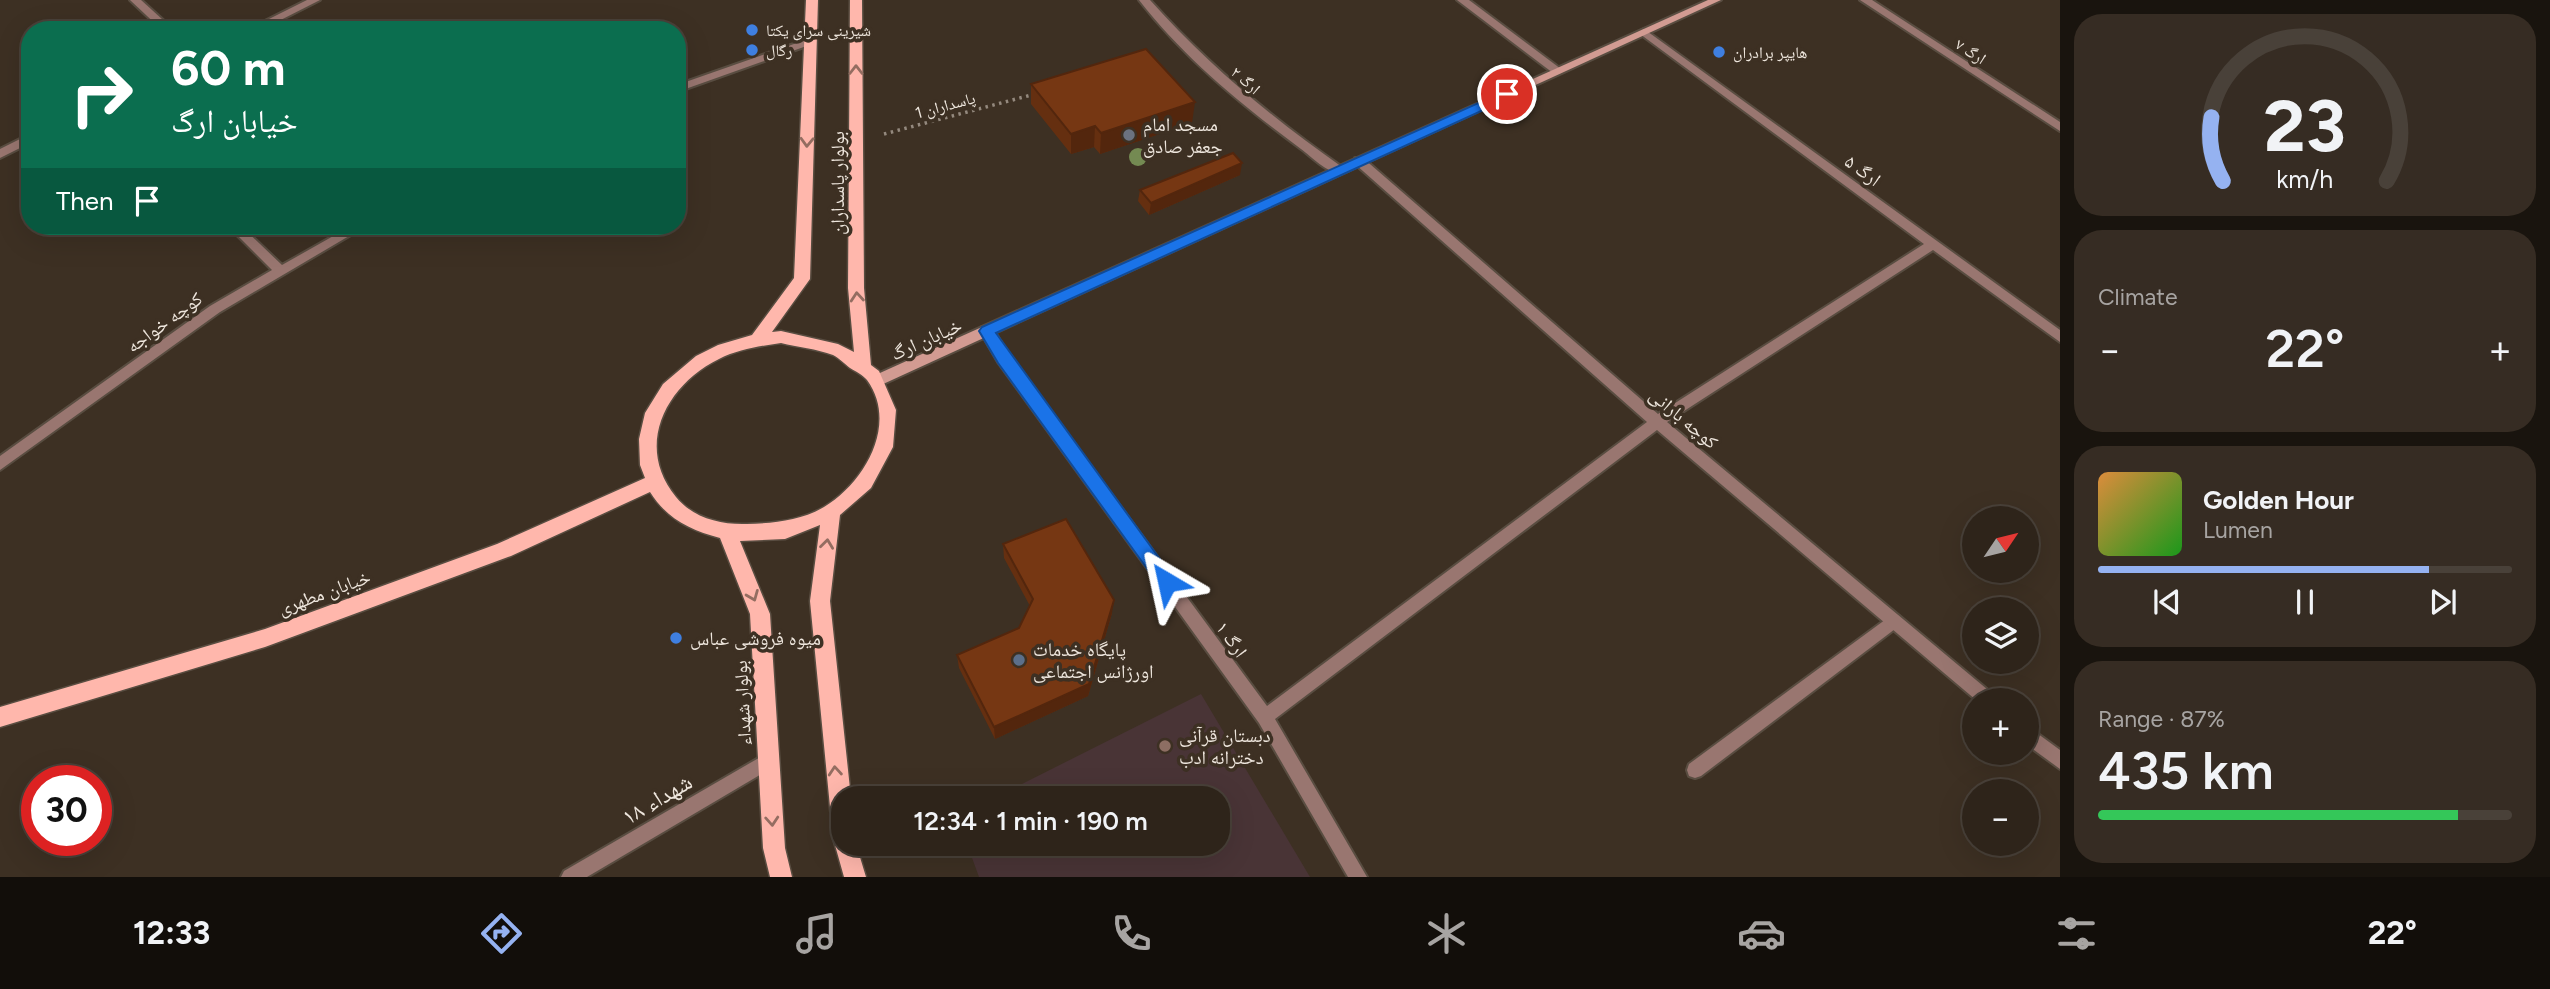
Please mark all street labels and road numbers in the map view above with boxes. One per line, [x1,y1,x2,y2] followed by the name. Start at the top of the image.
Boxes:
[1952,35,1990,68] street label: ارگ ۷
[1227,62,1264,98] street label: ارگ ۲
[913,88,978,124] street label: پاسداران 1
[826,131,849,235] street label: بولوار پاسداران
[1840,150,1885,191] street label: ارگ ۵
[122,287,207,358] street label: کوچه خواجه
[887,314,965,365] street label: خیابان ارگ
[1645,383,1723,454] street label: کوچه بارانی
[275,565,374,620] street label: خیابان مطهری
[1211,617,1252,662] street label: ارگ ۱
[729,660,756,746] street label: بولوار شهداء
[617,767,697,831] street label: شهداء ۱۸

